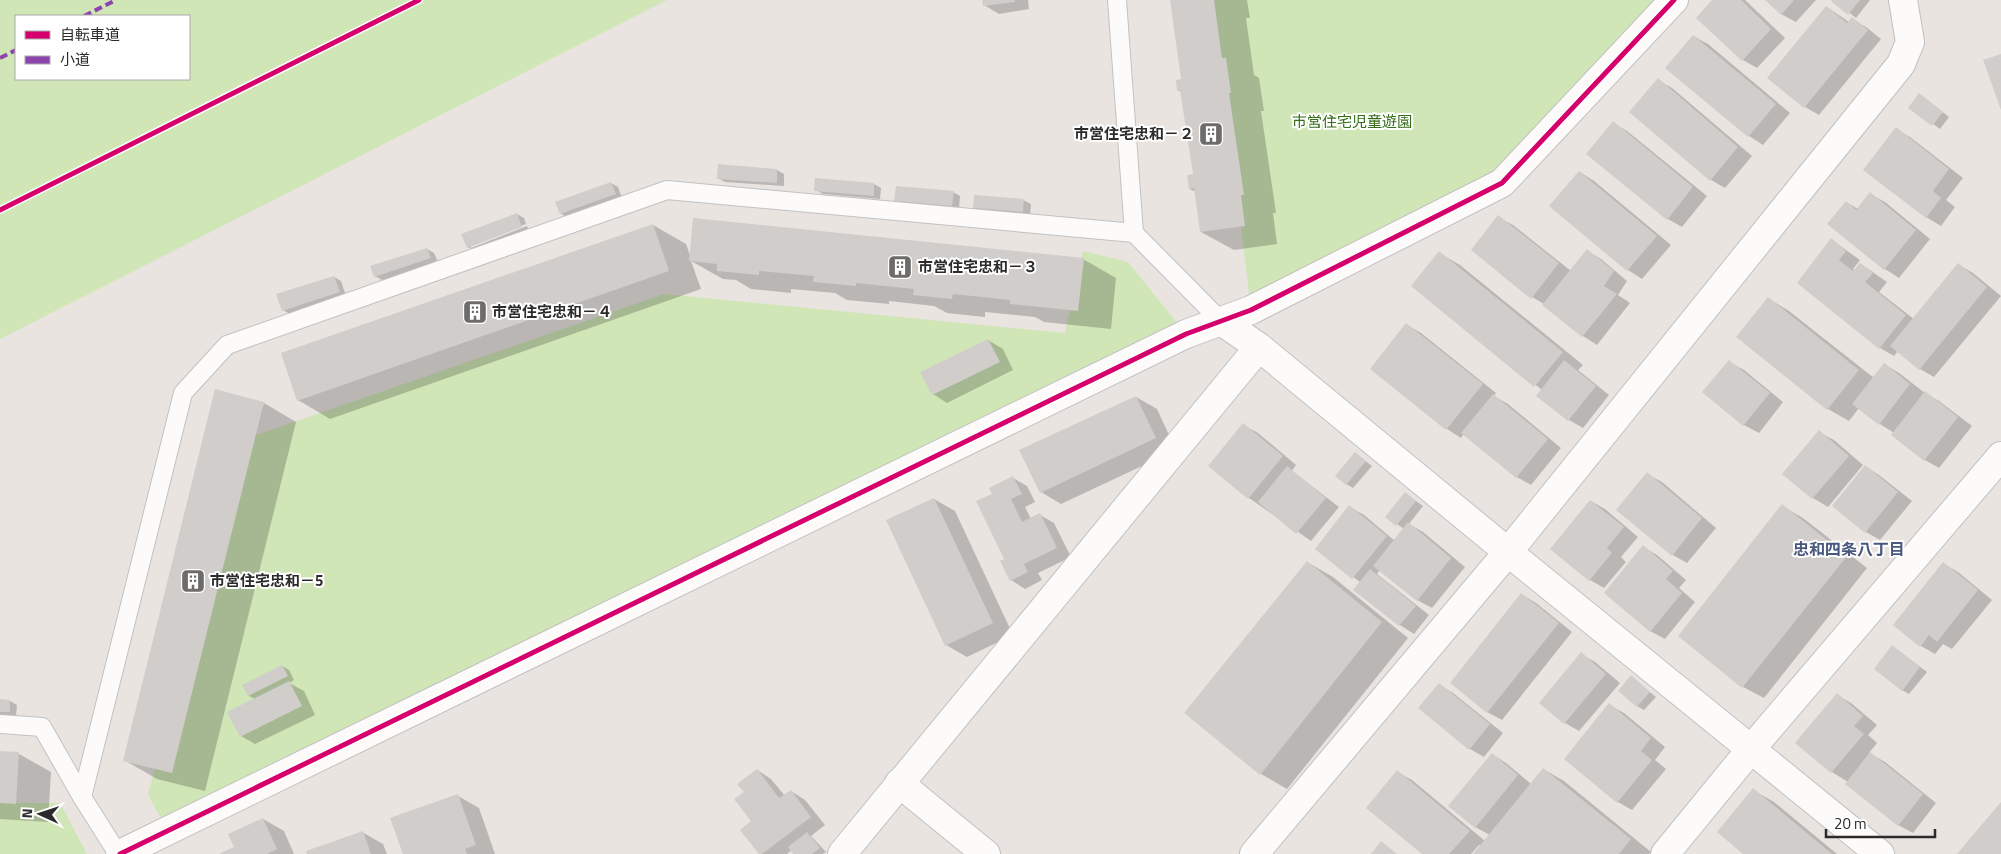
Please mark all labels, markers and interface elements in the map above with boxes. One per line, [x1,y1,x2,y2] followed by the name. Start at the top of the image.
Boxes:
[15,15,190,80] legend
[60,23,120,46] text: 自転車道
[60,48,90,71] text: 小道
[1292,110,1412,133] park label: 市営住宅児童遊園
[1198,121,1224,147] building icon: 市営住宅忠和－２
[1074,122,1194,145] place label: 市営住宅忠和－２
[887,254,913,280] building icon: 市営住宅忠和－３
[918,255,1038,278] place label: 市営住宅忠和－３
[462,299,488,325] building icon: 市営住宅忠和－４
[492,300,612,323] place label: 市営住宅忠和－４
[1793,537,1905,561] district label: 忠和四条八丁目
[180,568,206,594] building icon: 市営住宅忠和－5
[210,569,323,592] place label: 市営住宅忠和－5
[15,789,65,839] north arrow
[1826,806,1935,838] scale bar
[16,808,37,819] text: N
[1834,812,1867,835] text: 20 m

